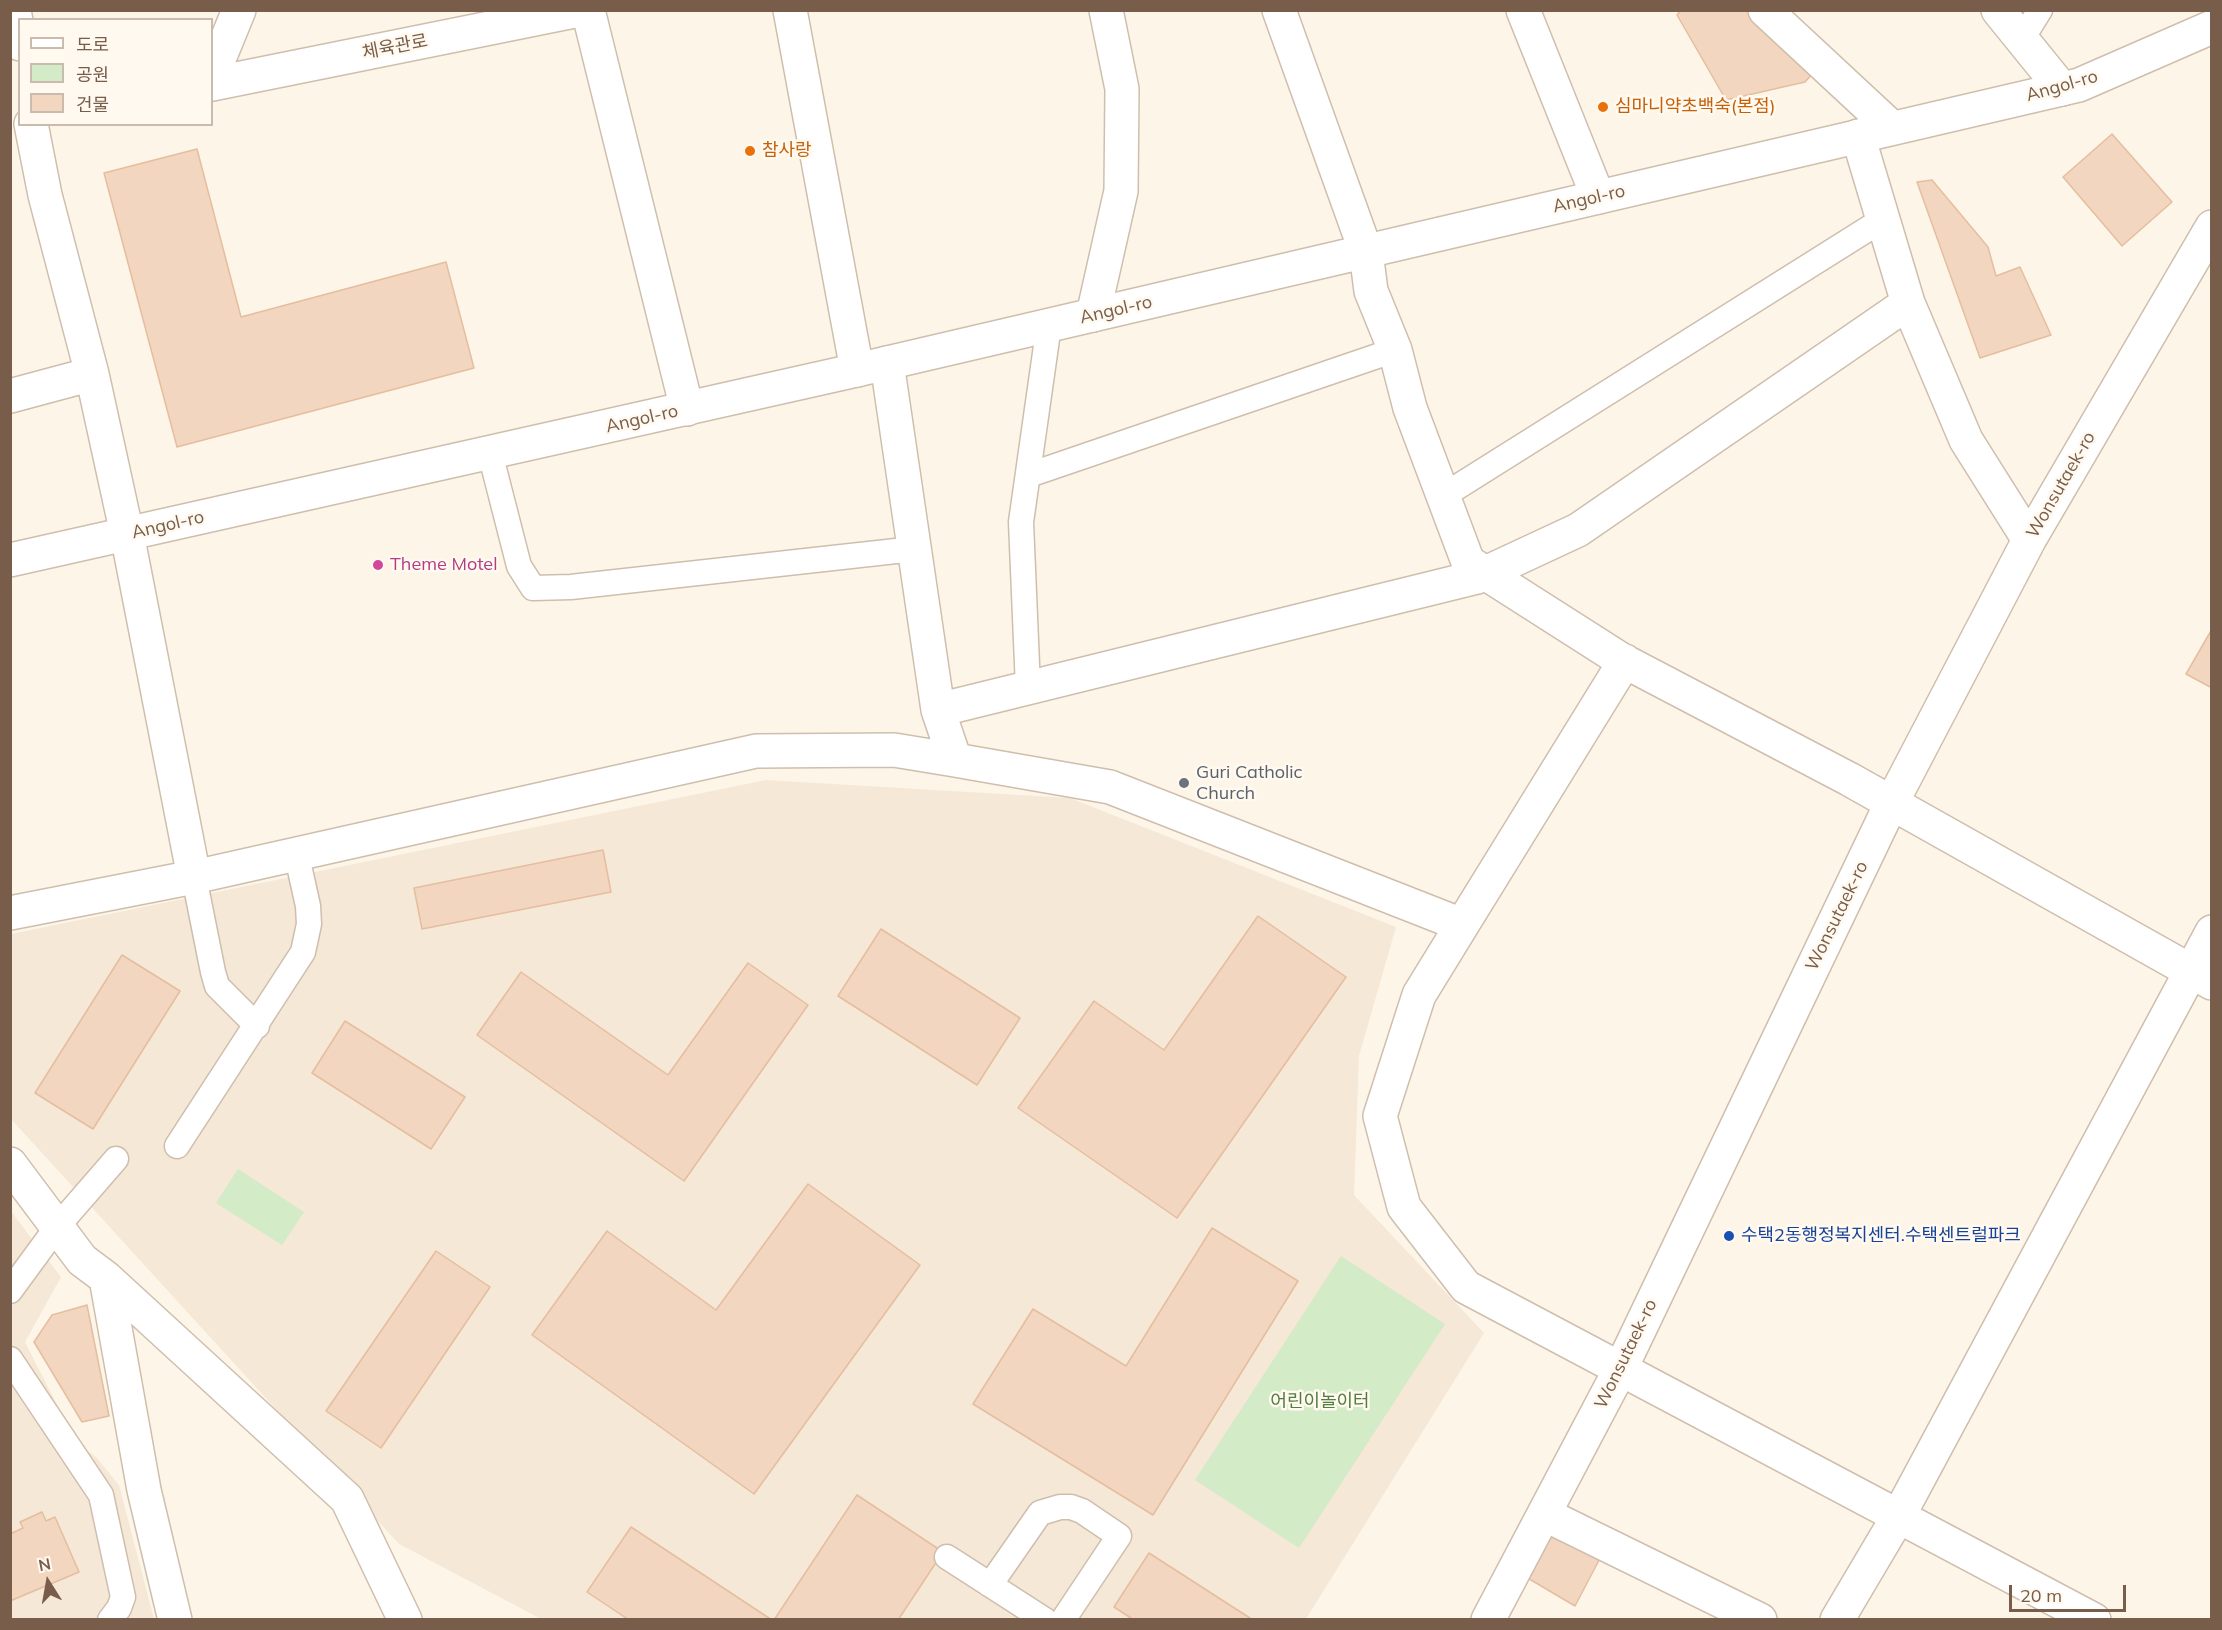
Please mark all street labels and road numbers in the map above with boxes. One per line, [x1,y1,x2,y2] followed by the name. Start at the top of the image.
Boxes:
[360,30,430,64] street label: 체육관로
[2024,65,2100,107] street label: Angol-ro
[1551,180,1627,218] street label: Angol-ro
[1078,291,1154,329] street label: Angol-ro
[604,400,680,438] street label: Angol-ro
[2022,428,2100,542] street label: Wonsutaek-ro
[130,506,206,544] street label: Angol-ro
[1801,858,1873,974] street label: Wonsutaek-ro
[1590,1296,1662,1412] street label: Wonsutaek-ro

